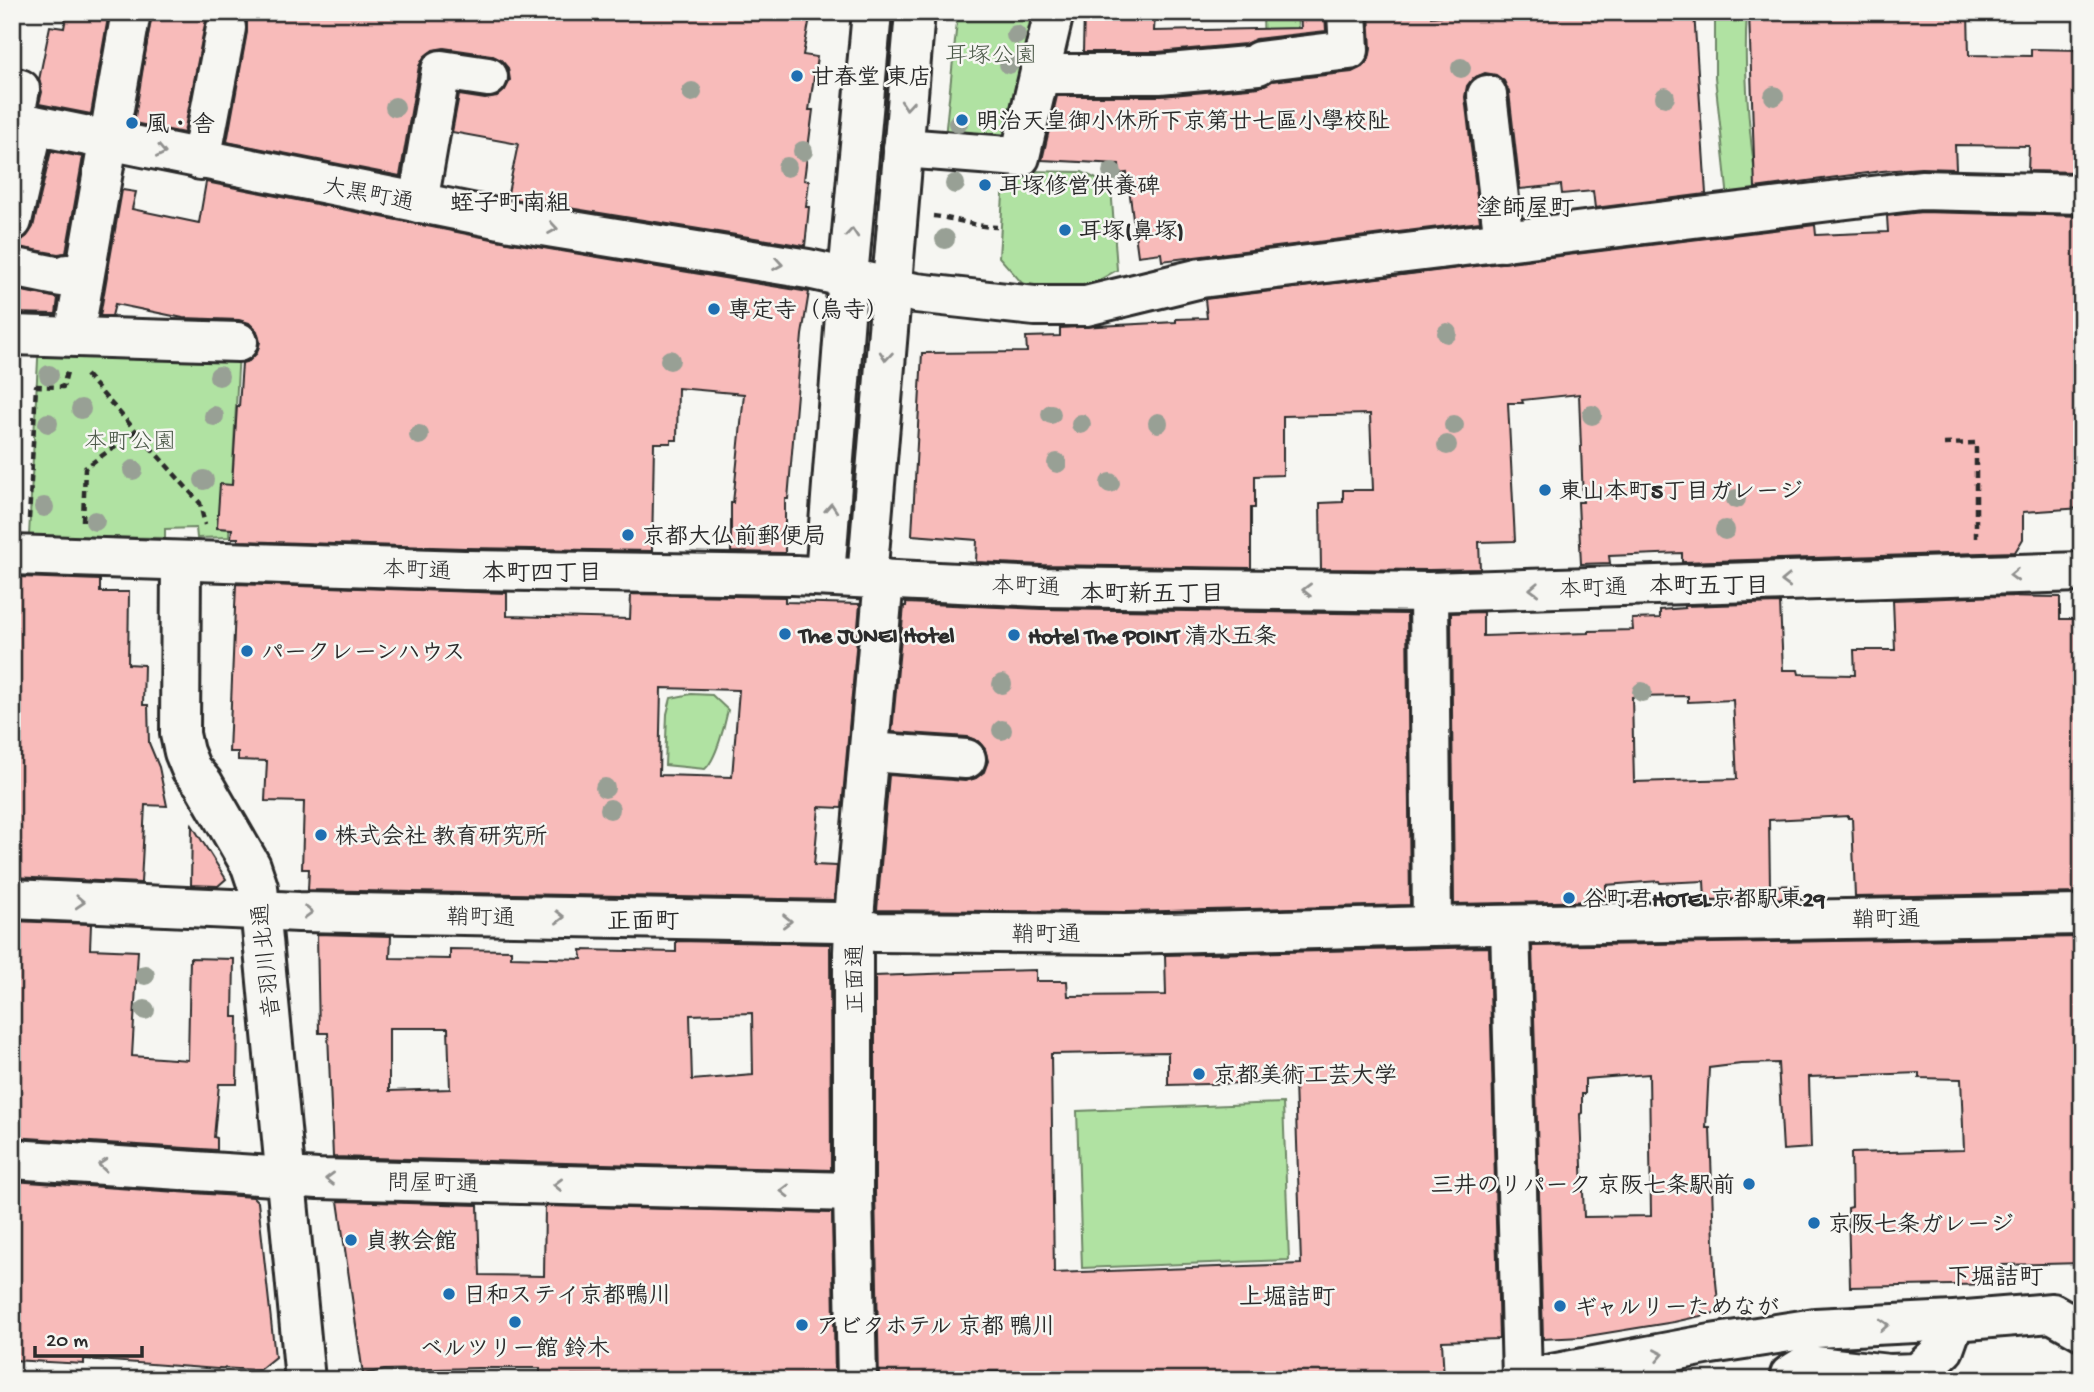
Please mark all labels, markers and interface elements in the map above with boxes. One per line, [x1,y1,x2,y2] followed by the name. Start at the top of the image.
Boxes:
[945,44,1037,71] park label: 耳塚公園
[811,65,931,93] place label: 甘春堂 東店
[789,68,805,84] marker: 甘春堂 東店
[900,99,915,110] one-way arrow
[976,109,1390,137] place label: 明治天皇御小休所下京第廿七區小學校阯
[146,111,215,140] place label: 風・舎
[954,112,970,128] marker: 明治天皇御小休所下京第廿七區小學校阯
[124,115,140,131] marker: 風・舎
[155,143,167,158] one-way arrow
[999,173,1160,202] place label: 耳塚修営供養碑
[321,174,416,218] street label: 大黒町通
[977,177,993,193] marker: 耳塚修営供養碑
[450,190,570,220] district label: 蛭子町南組
[1478,195,1574,225] district label: 塗師屋町
[1079,218,1184,247] place label: 耳塚(鼻塚)
[547,220,559,235] one-way arrow
[1057,222,1073,238] marker: 耳塚(鼻塚)
[844,227,859,238] one-way arrow
[772,256,784,271] one-way arrow
[728,297,889,326] place label: 専定寺（烏寺）
[706,301,722,317] marker: 専定寺（烏寺）
[879,351,894,362] one-way arrow
[84,429,176,457] park label: 本町公園
[1559,478,1802,507] place label: 東山本町5丁目ガレージ
[1537,482,1553,498] marker: 東山本町5丁目ガレージ
[823,503,838,514] one-way arrow
[642,524,826,552] place label: 京都大仏前郵便局
[620,527,636,543] marker: 京都大仏前郵便局
[382,557,452,587] street label: 本町通
[482,560,602,590] district label: 本町四丁目
[2008,567,2019,582] one-way arrow
[991,573,1061,603] street label: 本町通
[1649,573,1769,603] district label: 本町五丁目
[1780,574,1791,589] one-way arrow
[1558,575,1628,605] street label: 本町通
[1080,581,1224,611] district label: 本町新五丁目
[1528,581,1539,596] one-way arrow
[1301,582,1312,598] one-way arrow
[797,624,955,651] place label: The JUNEI Hotel
[1028,624,1277,652] place label: Hotel The POINT 清水五条
[777,626,793,642] marker: The JUNEI Hotel
[1006,627,1022,643] marker: Hotel The POINT 清水五条
[261,641,465,668] place label: パークレーンハウス
[239,643,255,659] marker: パークレーンハウス
[335,823,547,852] place label: 株式会社 教育研究所
[313,827,329,843] marker: 株式会社 教育研究所
[1583,887,1826,915] place label: 谷町君HOTEL京都駅東29
[1561,890,1577,906] marker: 谷町君HOTEL京都駅東29
[75,895,86,910] one-way arrow
[248,902,288,1019] street label: 音羽川北通
[302,905,313,920] one-way arrow
[446,905,516,934] street label: 鞘町通
[1851,907,1921,936] street label: 鞘町通
[555,909,565,925] one-way arrow
[607,909,679,938] district label: 正面町
[782,914,793,929] one-way arrow
[1012,923,1081,950] street label: 鞘町通
[844,945,871,1014] street label: 正面通
[1213,1063,1397,1091] place label: 京都美術工芸大学
[1191,1066,1207,1082] marker: 京都美術工芸大学
[98,1158,109,1173] one-way arrow
[325,1171,335,1187] one-way arrow
[387,1171,479,1200] street label: 問屋町通
[1431,1173,1735,1201] place label: 三井のリパーク 京阪七条駅前
[1741,1176,1757,1192] marker: 三井のリパーク 京阪七条駅前
[552,1177,563,1192] one-way arrow
[780,1183,791,1198] one-way arrow
[1828,1212,2013,1240] place label: 京阪七条ガレージ
[1806,1215,1822,1231] marker: 京阪七条ガレージ
[365,1228,457,1257] place label: 貞教会館
[343,1232,359,1248] marker: 貞教会館
[1947,1264,2043,1294] district label: 下堀詰町
[463,1282,671,1311] place label: 日和ステイ京都鴨川
[1239,1284,1335,1314] district label: 上堀詰町
[441,1286,457,1302] marker: 日和ステイ京都鴨川
[1574,1296,1779,1323] place label: ギャルリーためなが
[1552,1298,1568,1314] marker: ギャルリーためなが
[816,1313,1056,1342] place label: アビタホテル 京都 鴨川
[507,1314,523,1330] marker: ベルツリー館 鈴木
[35,1315,142,1359] scale bar
[794,1317,810,1333] marker: アビタホテル 京都 鴨川
[1879,1317,1890,1332] one-way arrow
[46,1330,88,1355] text: 20 m
[420,1336,610,1364] place label: ベルツリー館 鈴木
[1653,1348,1665,1363] one-way arrow

